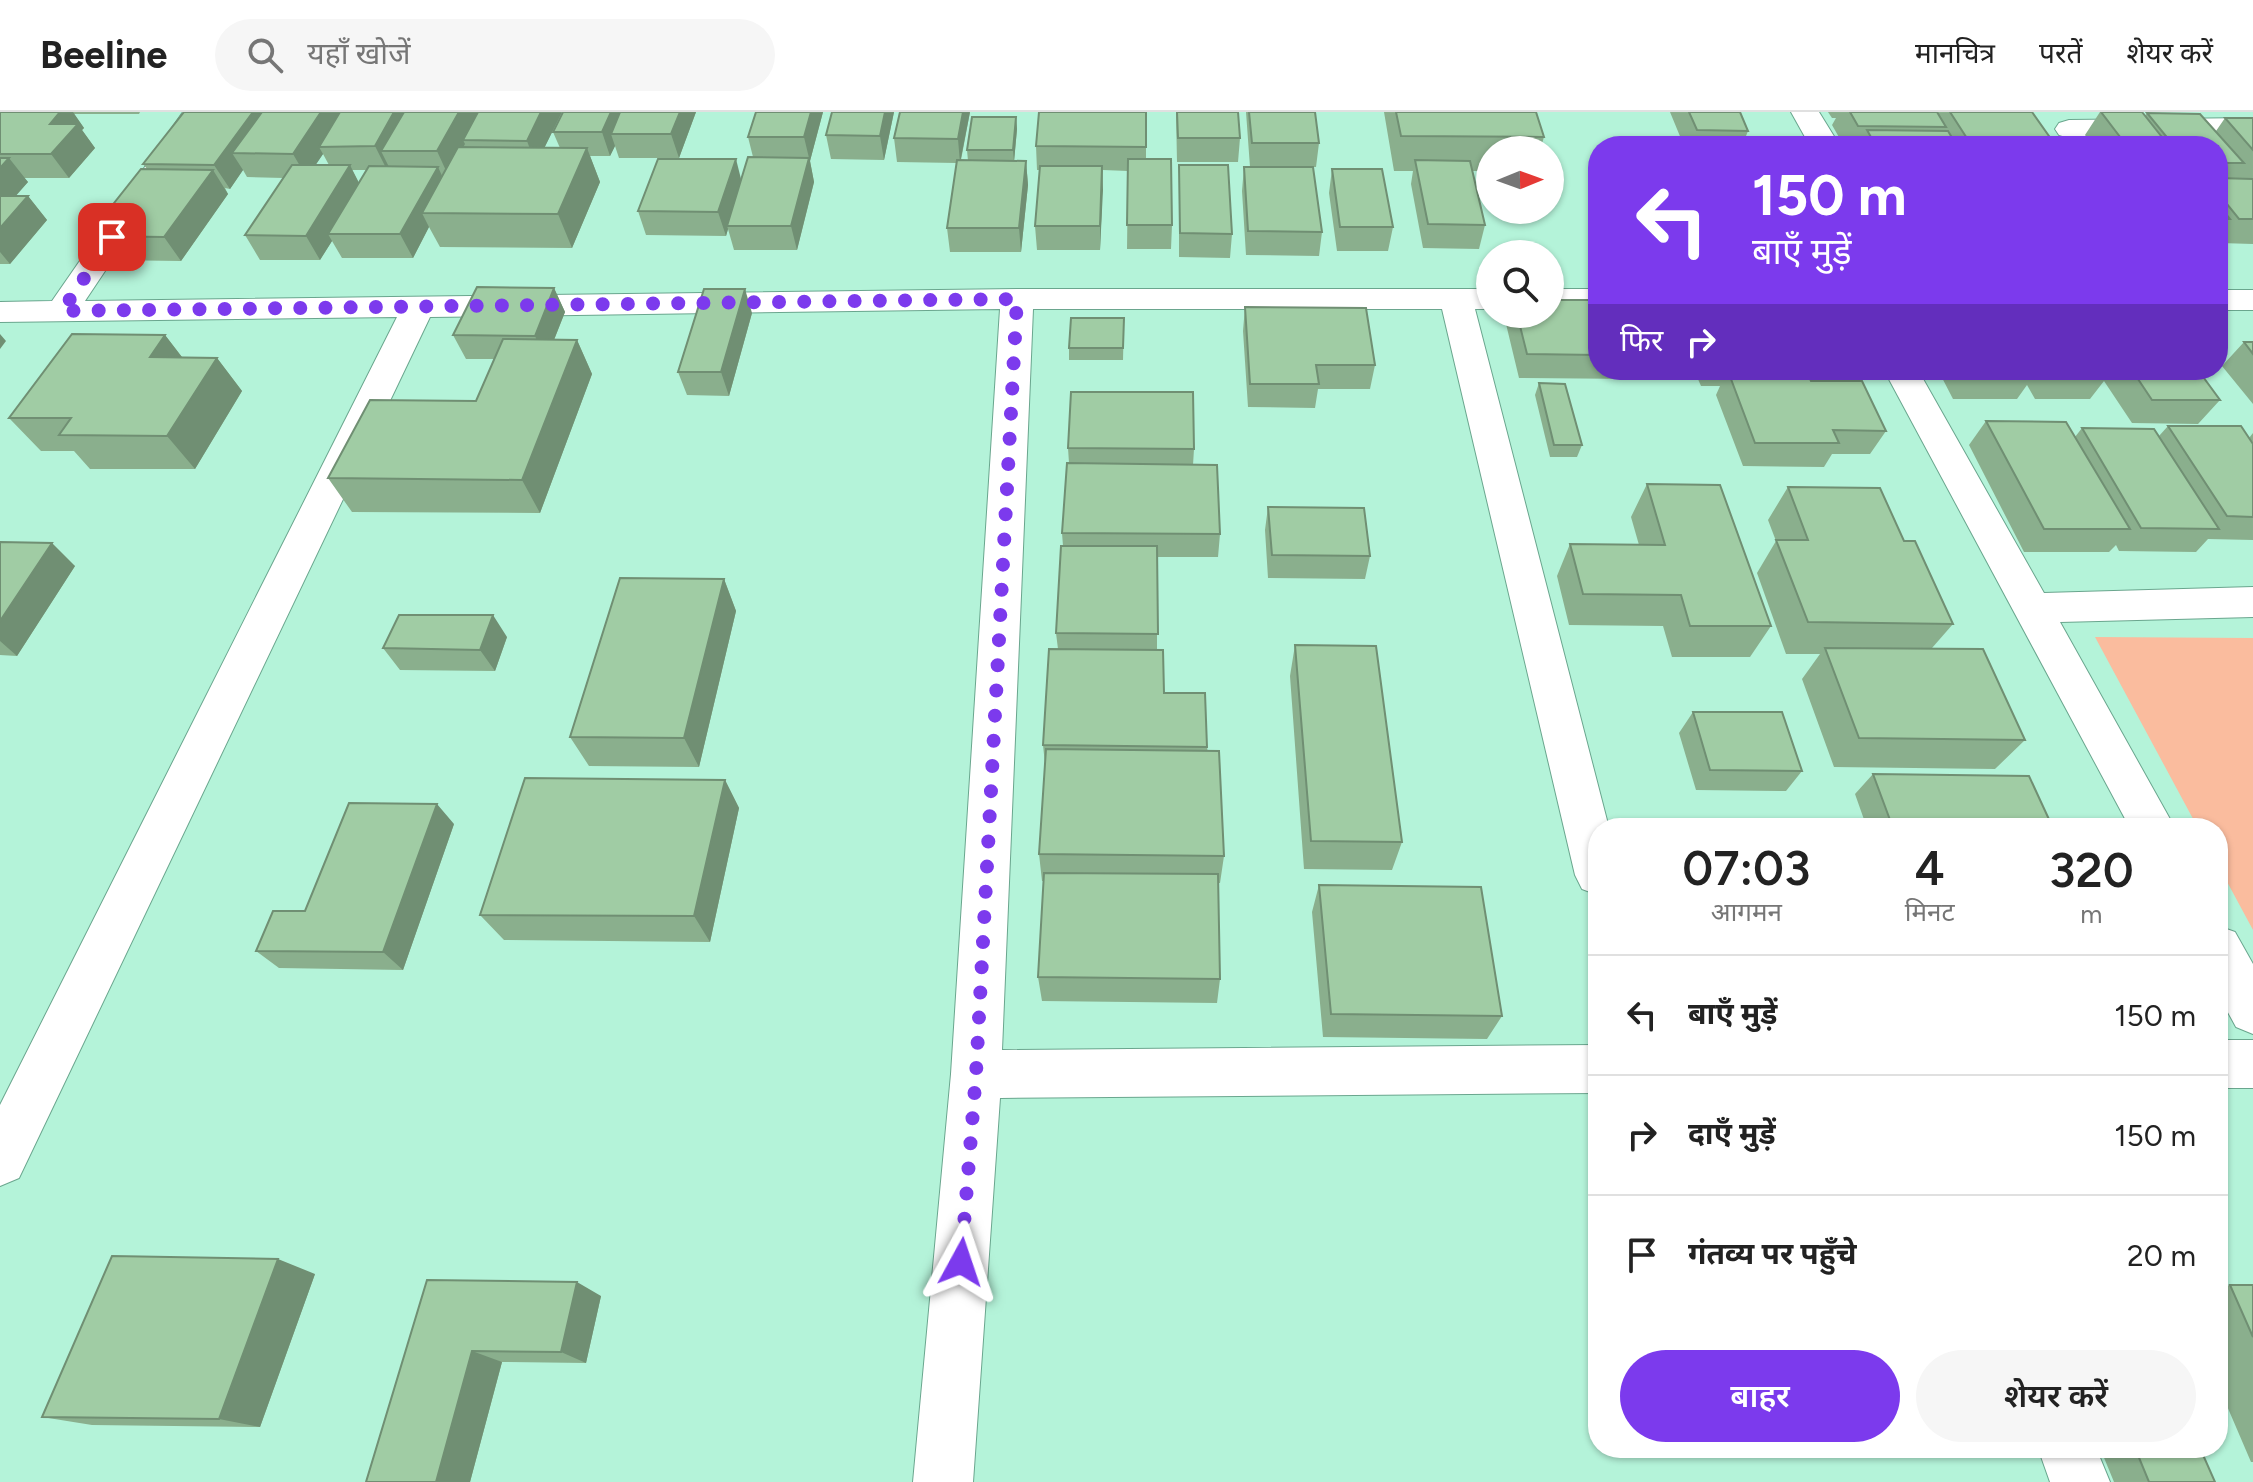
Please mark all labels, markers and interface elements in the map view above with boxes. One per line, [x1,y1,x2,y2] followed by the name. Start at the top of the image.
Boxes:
[215,19,775,91] search box
[40,32,167,78] text: Beeline
[243,33,287,77] icon: search
[307,35,410,72] text: यहाँ खोजें
[1915,36,1995,70] text: मानचित्र
[2039,36,2082,70] text: परतें
[2126,36,2213,70] text: शेयर करें
[1476,136,1564,224] north arrow
[1476,136,1564,328] map controls
[1752,162,1907,229] text: 150 m
[1620,168,1724,272] icon: left
[78,203,146,271] pin
[90,215,134,259] icon: arrive
[1752,230,1851,273] text: बाएँ मुड़ें
[1476,240,1564,328] button: search
[1679,320,1723,364] icon: right
[1620,322,1663,359] text: फिर
[1682,839,1811,897] text: 07:03
[1915,839,1945,897] text: 4
[2049,841,2134,899] text: 320
[1711,896,1782,928] text: आगमन
[1905,896,1955,928] text: मिनट
[2080,898,2102,930] text: m
[1620,993,1664,1037] icon: left
[1688,995,1777,1032] text: बाएँ मुड़ें
[2114,997,2196,1034] text: 150 m
[1620,1113,1664,1157] icon: right
[1688,1115,1776,1152] text: दाएँ मुड़ें
[2114,1117,2196,1154] text: 150 m
[919,1220,1003,1304] position arrow
[1620,1233,1664,1277] icon: arrive
[1688,1235,1857,1272] text: गंतव्य पर पहुँचे
[2127,1237,2196,1274] text: 20 m
[1620,1350,1900,1442] button: बाहर
[1916,1350,2196,1442] button: शेयर करें

